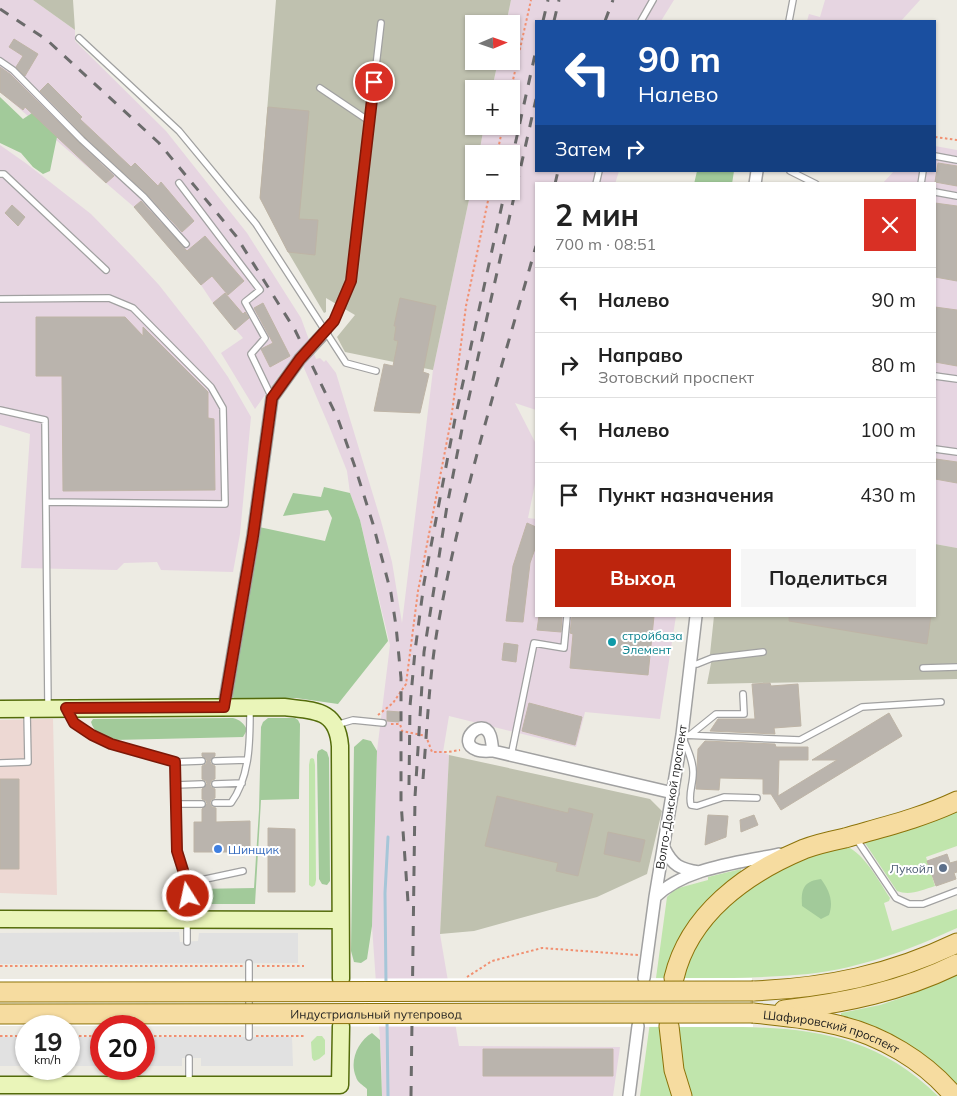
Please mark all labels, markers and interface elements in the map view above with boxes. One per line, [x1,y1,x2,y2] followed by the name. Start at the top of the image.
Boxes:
[465,15,520,70] north arrow
[465,15,520,200] map controls
[638,37,721,81] text: 90 m
[555,40,620,105] icon: left
[353,61,395,103] pin
[360,68,388,96] icon: arrive
[465,80,520,135] button: +
[638,80,718,108] text: Налево
[621,135,649,163] icon: right
[555,137,611,161] text: Затем
[465,145,520,200] button: −
[555,196,639,234] text: 2 мин
[864,199,916,251] button: close
[555,234,656,254] text: 700 m · 08:51
[555,286,583,314] icon: left
[598,288,670,312] text: Налево
[872,288,916,312] text: 90 m
[598,343,683,367] text: Направо
[555,351,583,379] icon: right
[872,353,916,377] text: 80 m
[598,367,754,387] text: Зотовский проспект
[555,416,583,444] icon: left
[598,418,670,442] text: Налево
[860,418,916,442] text: 100 m
[555,481,583,509] icon: arrive
[598,483,774,507] text: Пункт назначения
[860,483,916,507] text: 430 m
[555,549,731,607] button: Выход
[741,549,916,607] button: Поделиться
[622,628,683,657] place label: стройбаза Элемент
[606,636,618,648] marker: стройбаза Элемент
[652,723,690,870] street label: Волго-Донской проспект
[228,842,280,857] place label: Шинщик
[212,843,224,855] marker: Шинщик
[890,861,933,876] place label: Лукойл
[937,862,949,874] marker: Лукойл
[161,869,213,921] position arrow
[290,1006,462,1021] street label: Индустриальный путепровод
[762,1007,903,1057] street label: Шафировский проспект
[90,1015,155,1080] speed limit sign: 20
[32,1026,63,1057] text: 19
[34,1052,61,1067] text: km/h

